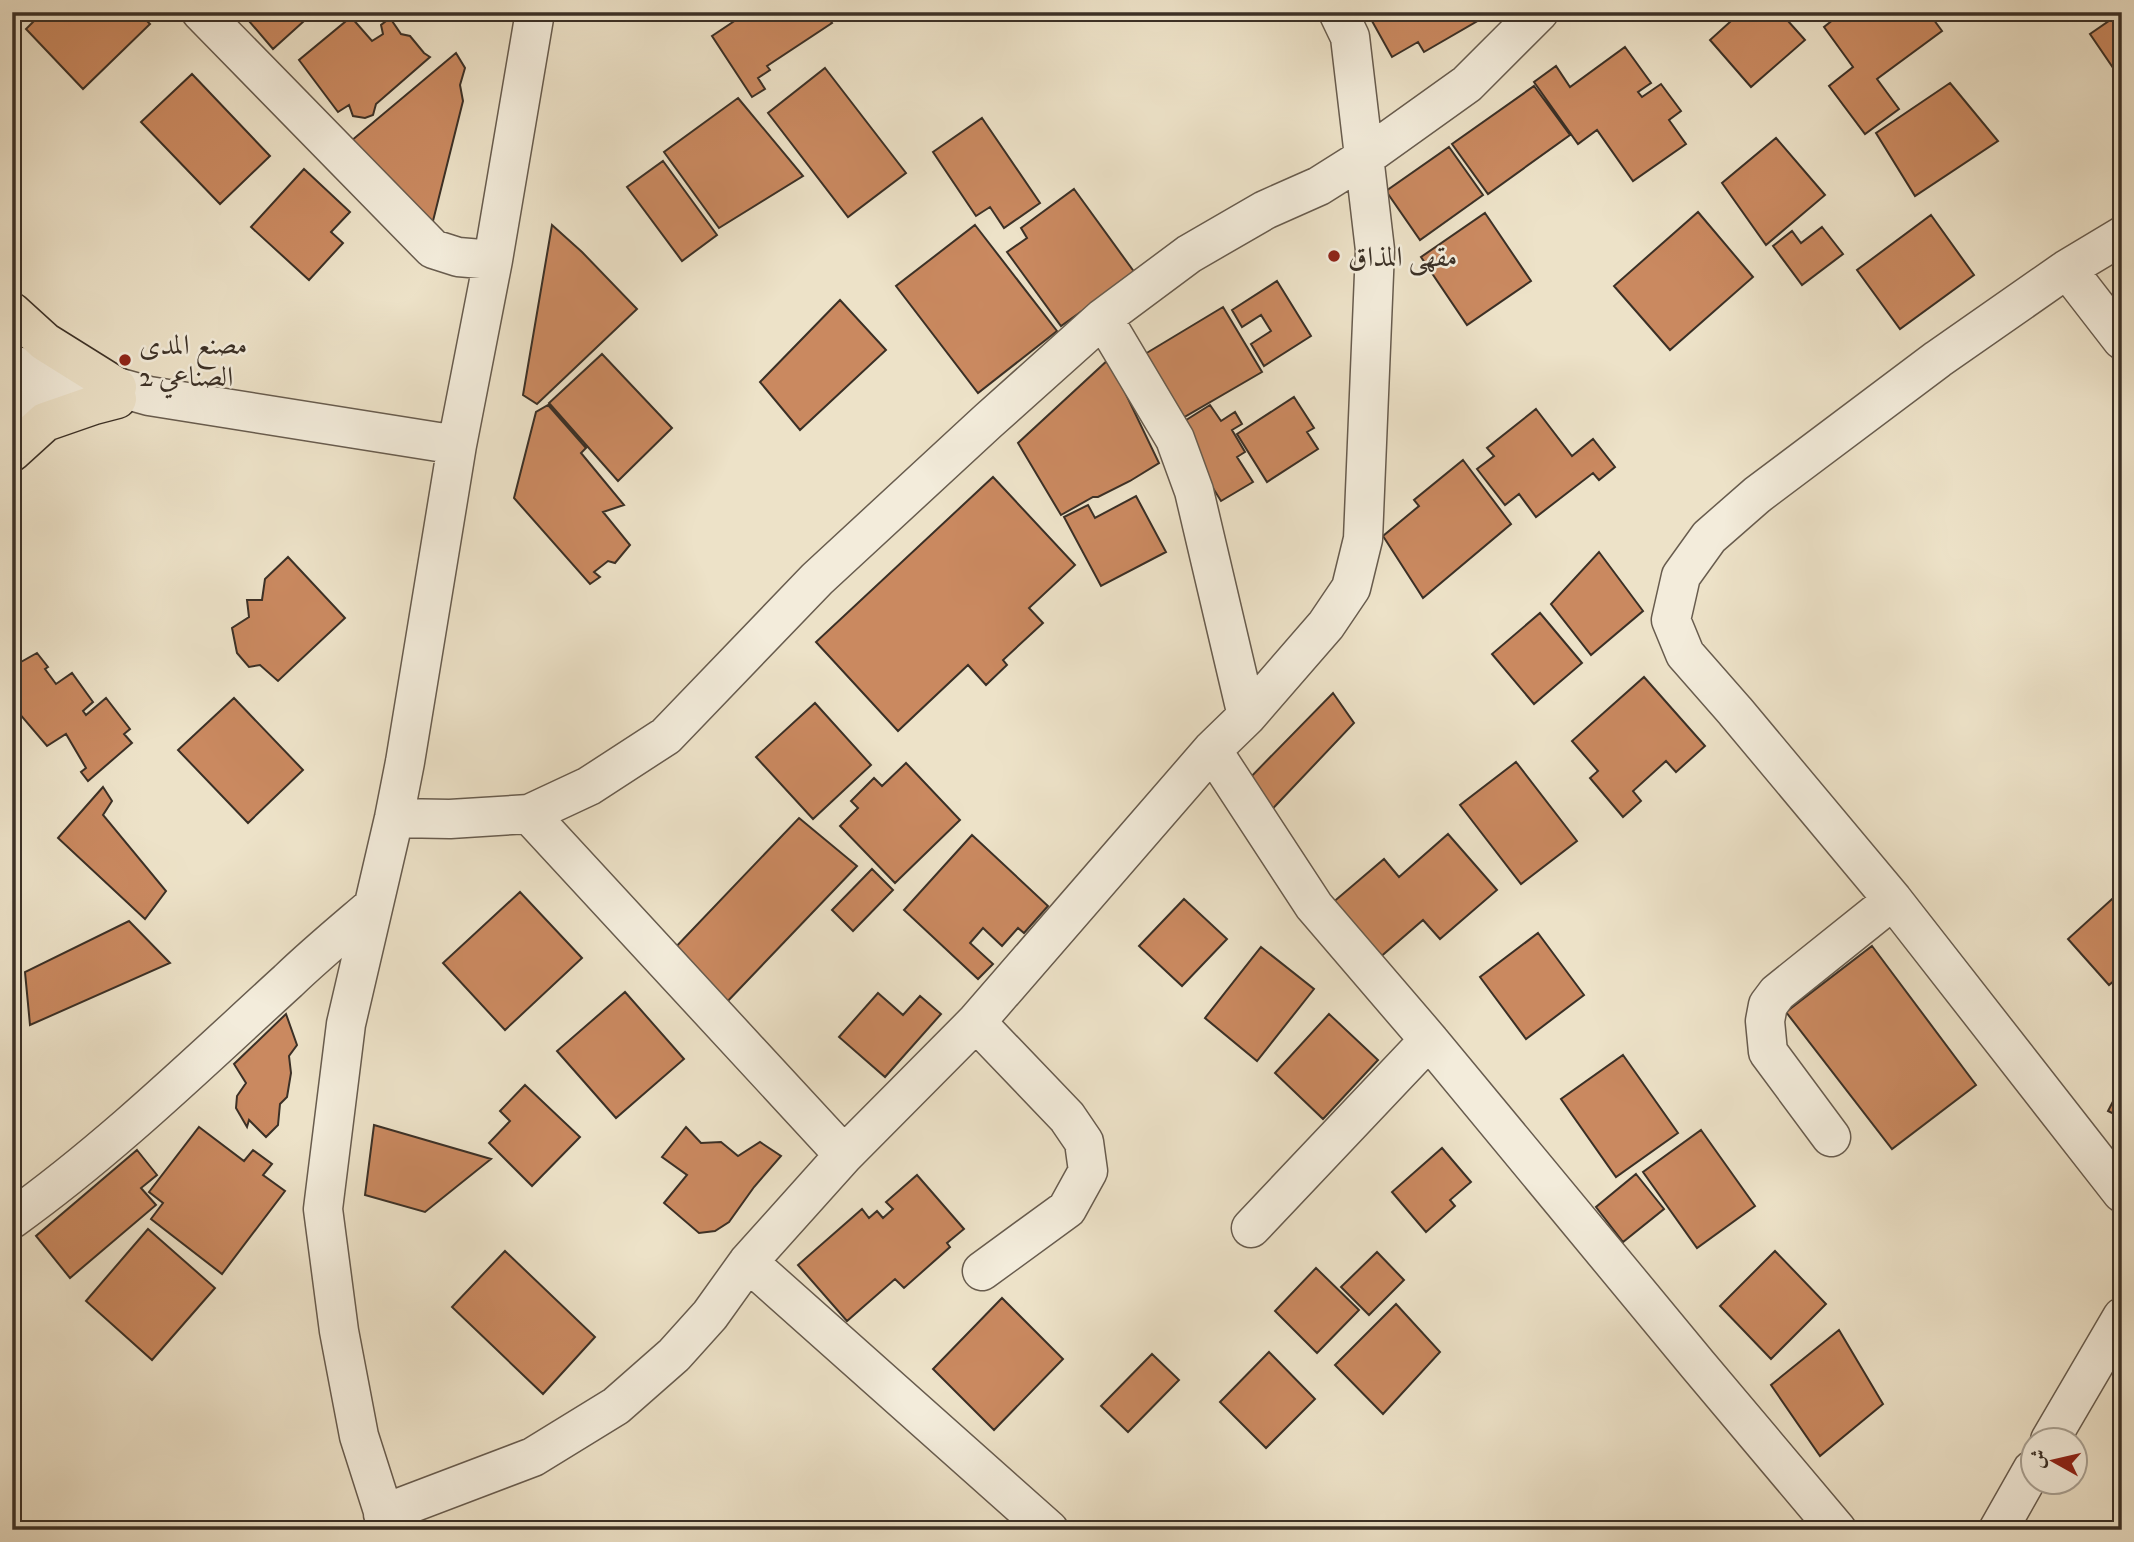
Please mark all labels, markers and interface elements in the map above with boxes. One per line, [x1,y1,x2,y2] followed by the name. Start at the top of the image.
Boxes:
[1348,240,1457,276] place label: مقهى المذاق
[1326,248,1342,264] marker: مقهى المذاق
[139,328,247,399] place label: مصنع المدى الصناعي 2
[117,352,133,368] marker: مصنع المدى الصناعي 2
[2018,1426,2088,1496] north arrow
[2026,1448,2051,1470] text: ش

